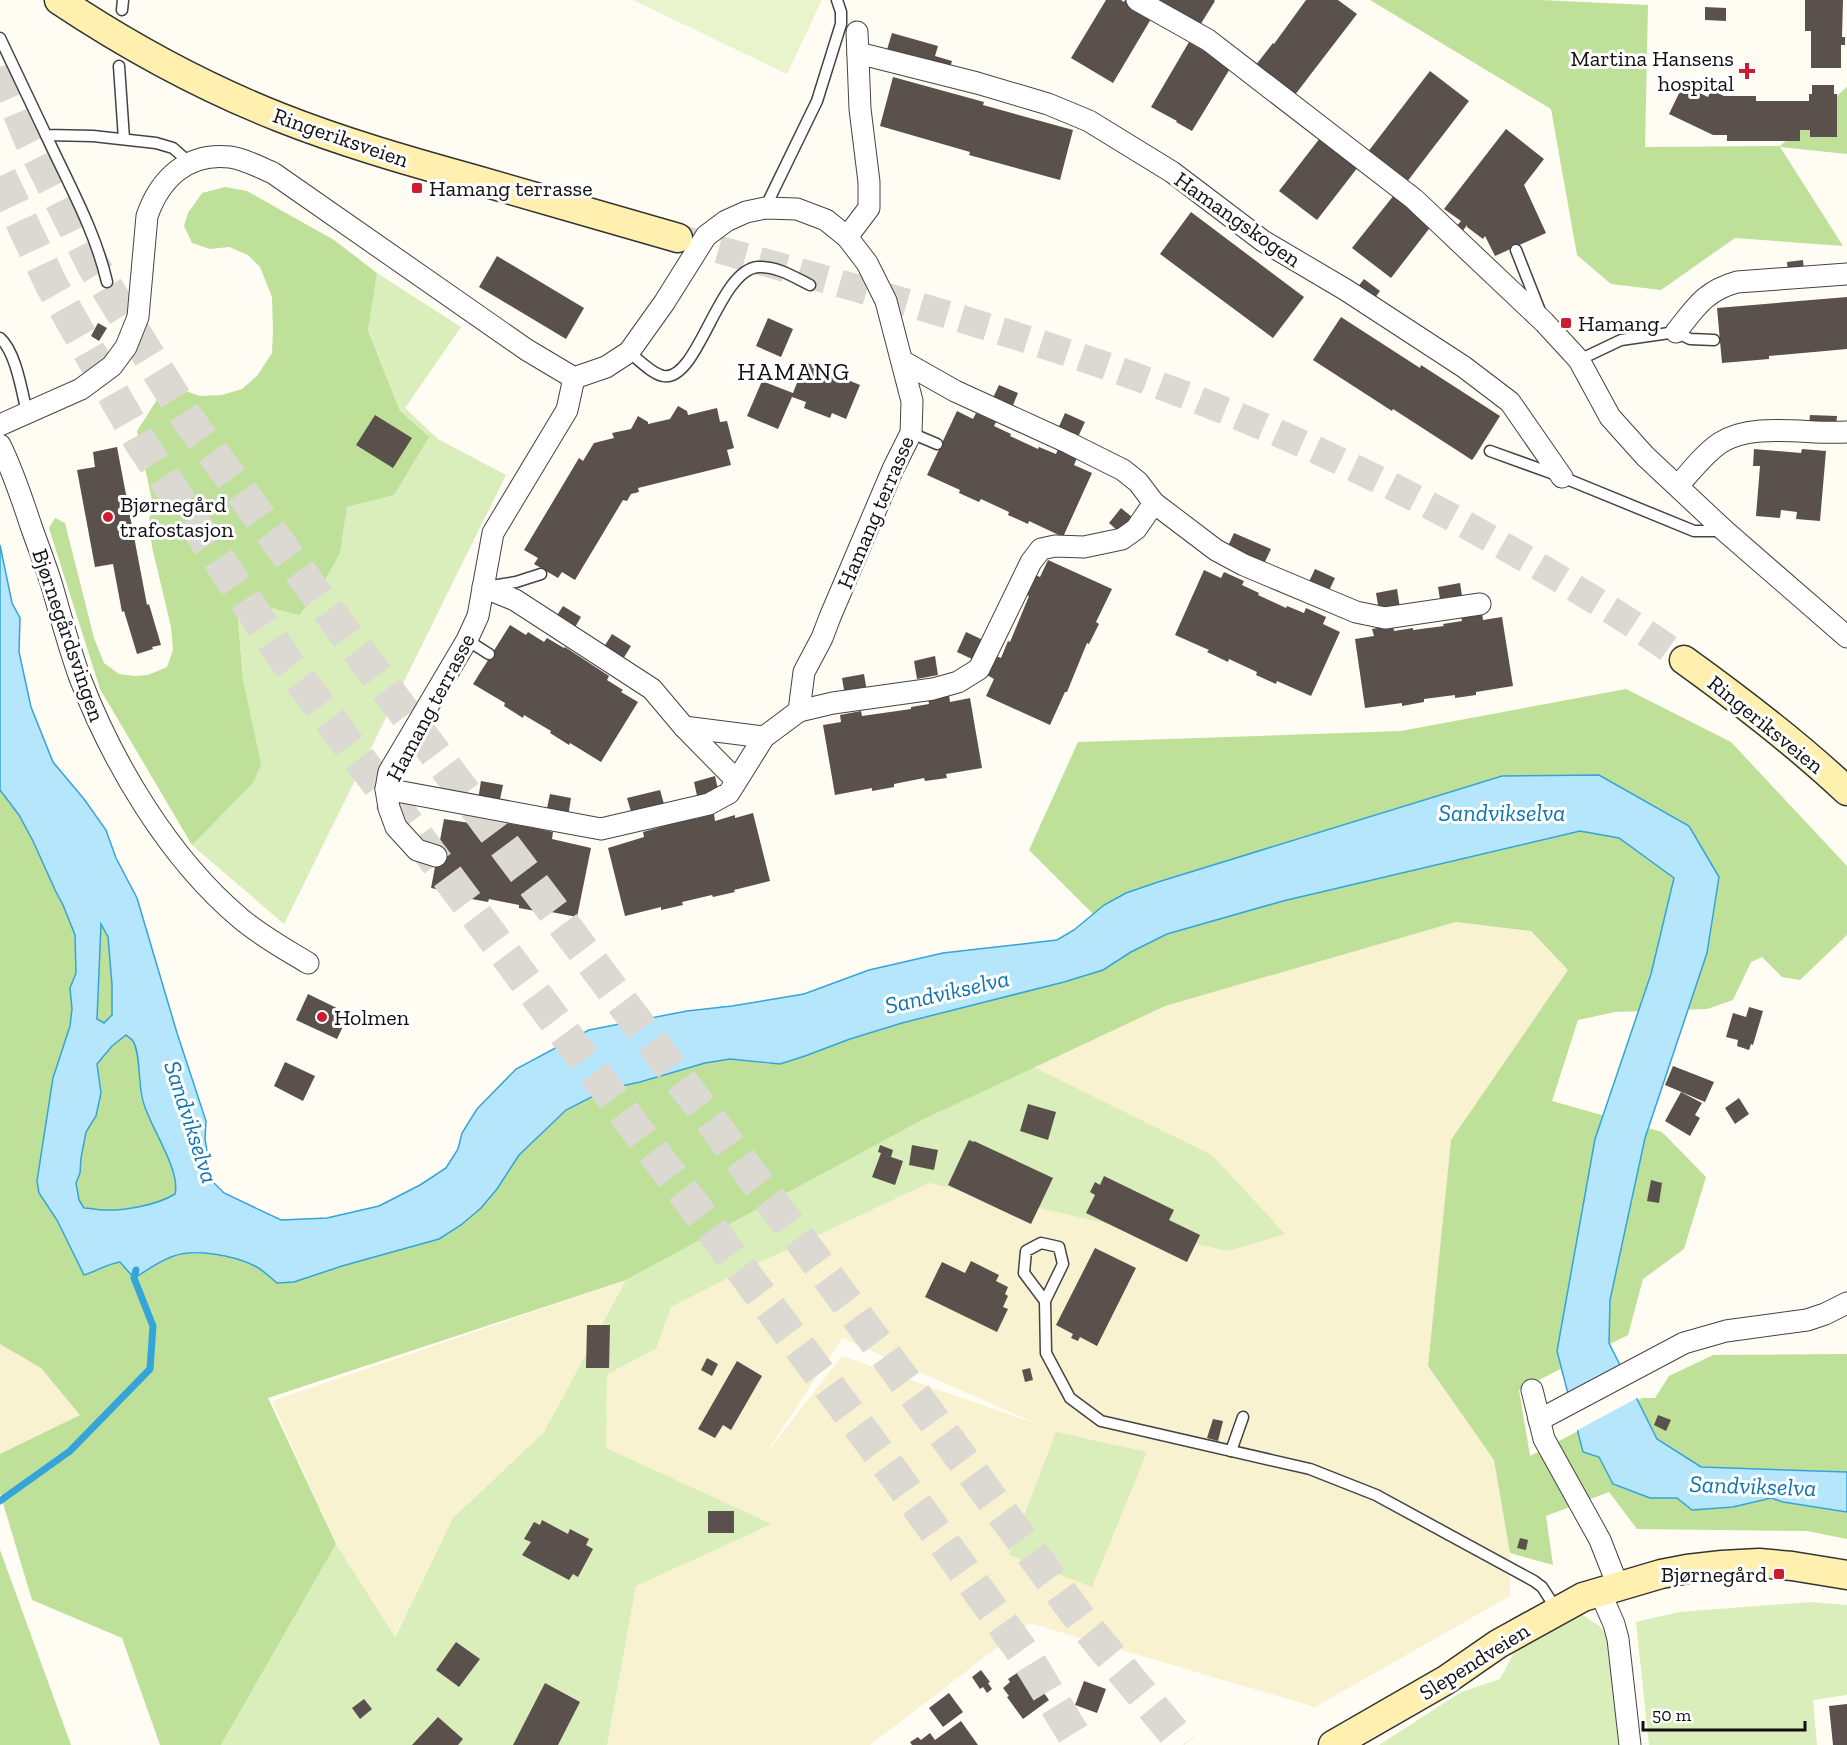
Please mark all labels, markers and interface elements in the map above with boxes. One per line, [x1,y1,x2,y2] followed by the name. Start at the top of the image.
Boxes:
[1571,45,1734,97] place label: Martina Hansens hospital
[1738,62,1756,80] marker: Martina Hansens hospital
[270,102,412,173] street label: Ringeriksveien
[1169,166,1307,273] street label: Hamangskogen
[429,175,593,202] place label: Hamang terrasse
[410,181,424,195] marker: Hamang terrasse
[1578,310,1659,337] place label: Hamang
[1559,316,1573,330] marker: Hamang
[737,357,851,386] district label: HAMANG
[831,432,920,593] street label: Hamang terrasse
[120,491,234,543] place label: Bjørnegård trafostasjon
[101,510,115,524] marker: Bjørnegård trafostasjon
[26,545,111,725] street label: Bjørnegårdsvingen
[380,629,481,786] street label: Hamang terrasse
[1702,669,1829,780] street label: Ringeriksveien
[1439,798,1565,827] water label: Sandvikselva
[882,963,1012,1020] water label: Sandvikselva
[334,1004,410,1031] place label: Holmen
[315,1010,329,1024] marker: Holmen
[158,1057,225,1187] water label: Sandvikselva
[1689,1469,1817,1502] water label: Sandvikselva
[1661,1561,1767,1588] place label: Bjørnegård
[1772,1567,1786,1581] marker: Bjørnegård
[1414,1617,1535,1706] street label: Slependveien
[1643,1694,1805,1732] scale bar
[1652,1704,1692,1726] text: 50 m

